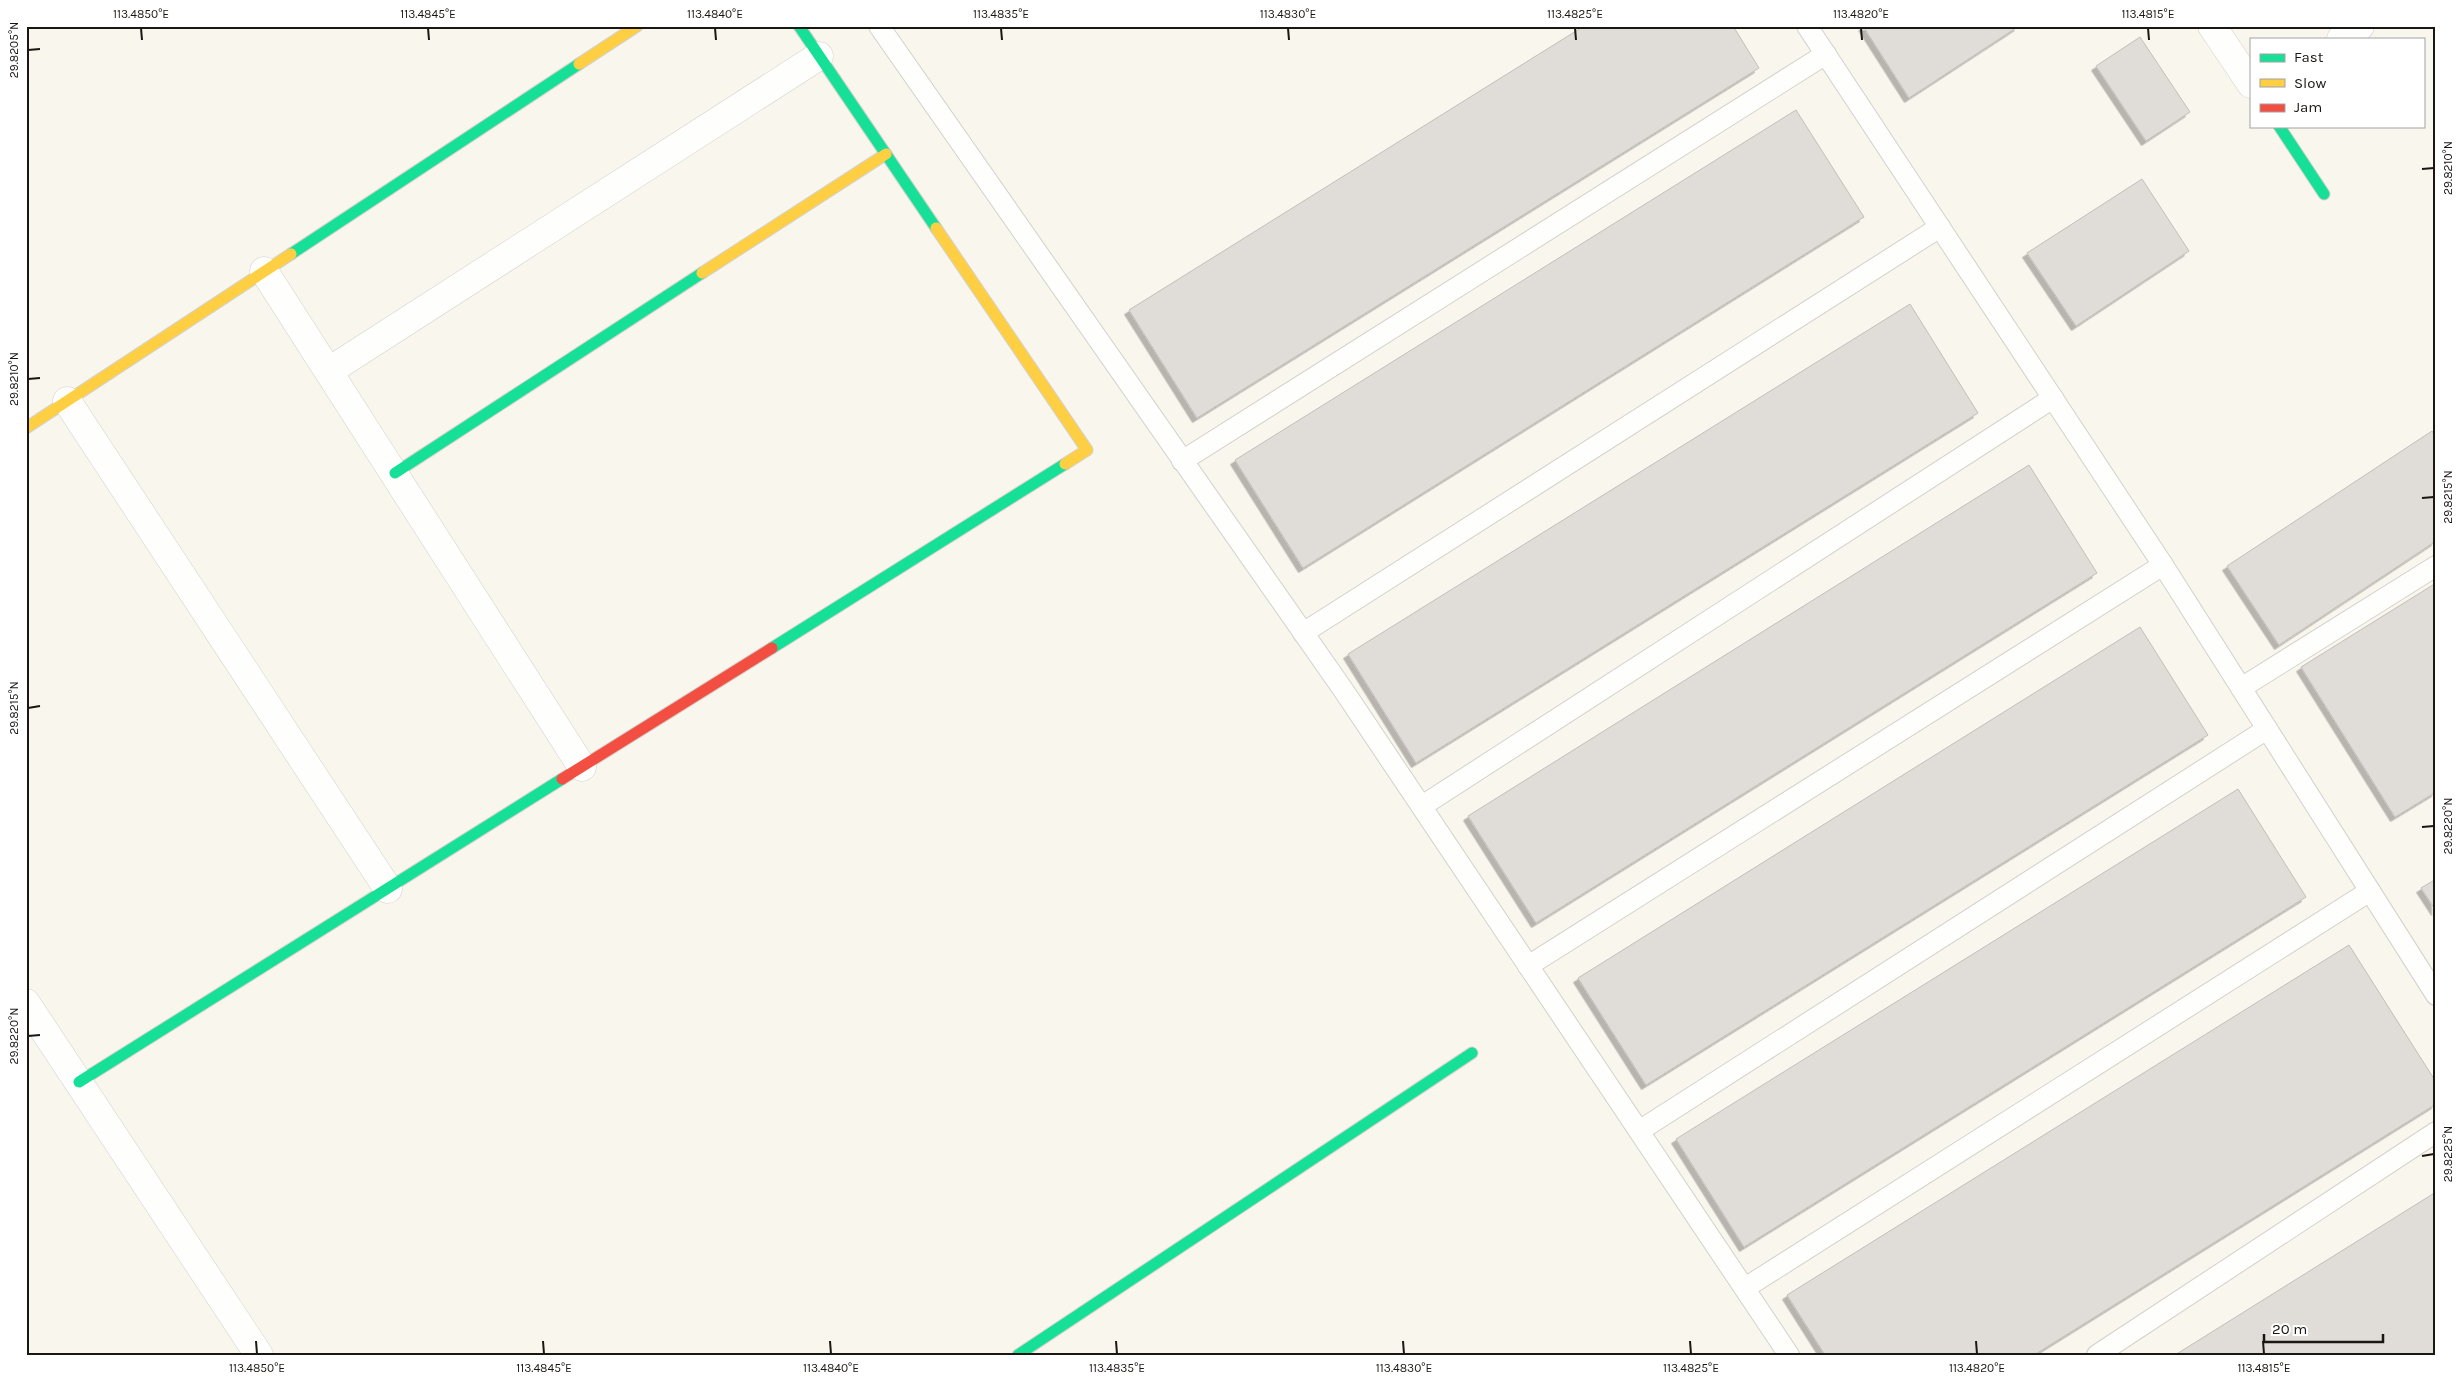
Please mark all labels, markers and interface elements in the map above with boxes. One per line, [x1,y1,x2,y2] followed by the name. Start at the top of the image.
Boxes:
[113,7,169,21] text: 113.4850°E
[400,7,456,21] text: 113.4845°E
[687,7,743,21] text: 113.4840°E
[973,7,1029,21] text: 113.4835°E
[1260,7,1316,21] text: 113.4830°E
[1547,7,1603,21] text: 113.4825°E
[1833,7,1889,21] text: 113.4820°E
[2122,7,2174,21] text: 113.4815°E
[7,22,21,78] text: 29.8205°N
[2250,38,2424,128] legend
[2294,48,2324,66] text: Fast
[2294,74,2326,92] text: Slow
[2294,98,2322,116] text: Jam
[2441,141,2455,195] text: 29.8210°N
[7,352,21,406] text: 29.8210°N
[2441,470,2455,524] text: 29.8215°N
[7,681,21,735] text: 29.8215°N
[2441,798,2455,854] text: 29.8220°N
[7,1008,21,1064] text: 29.8220°N
[2441,1126,2455,1182] text: 29.8225°N
[2264,1311,2383,1343] scale bar
[2272,1320,2307,1338] text: 20 m
[229,1361,285,1375] text: 113.4850°E
[516,1361,572,1375] text: 113.4845°E
[803,1361,859,1375] text: 113.4840°E
[1089,1361,1145,1375] text: 113.4835°E
[1376,1361,1432,1375] text: 113.4830°E
[1663,1361,1719,1375] text: 113.4825°E
[1949,1361,2005,1375] text: 113.4820°E
[2238,1361,2290,1375] text: 113.4815°E

